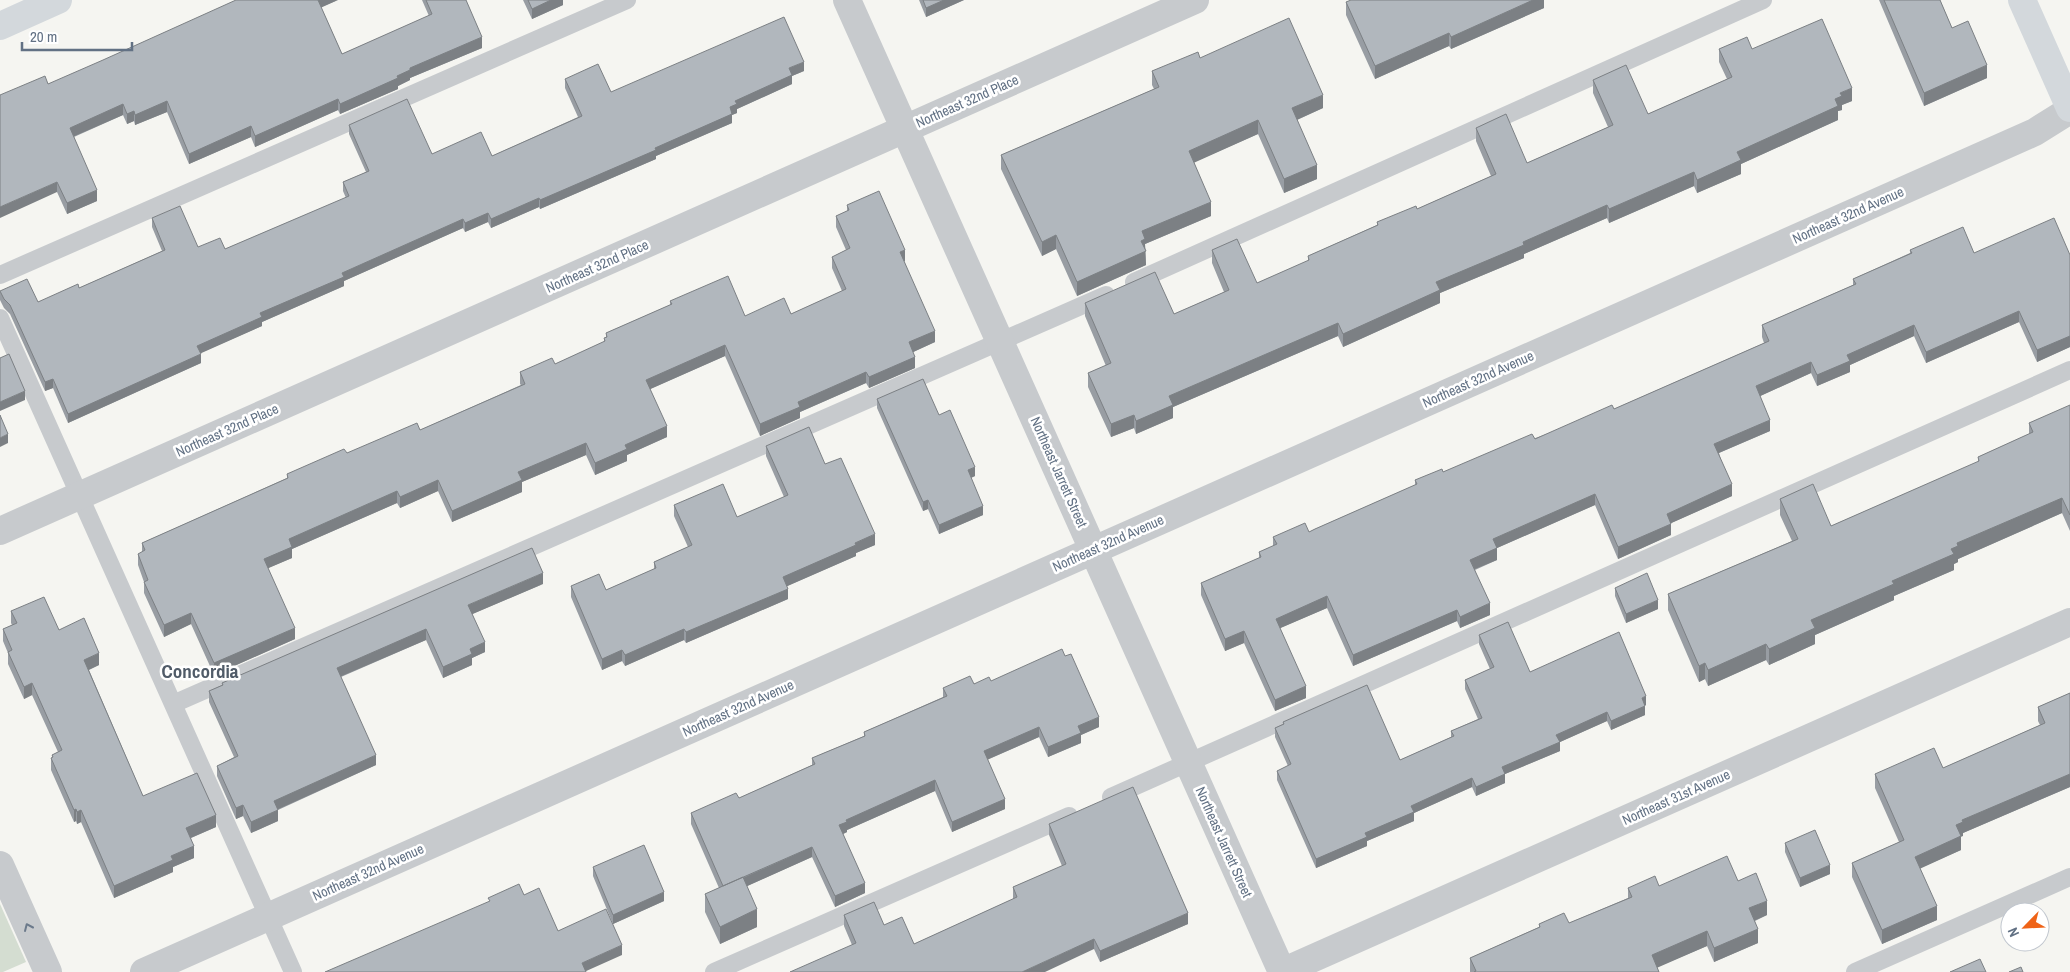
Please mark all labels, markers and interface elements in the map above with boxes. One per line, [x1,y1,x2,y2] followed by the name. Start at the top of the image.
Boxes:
[22,20,132,52] scale bar
[30,26,57,47] text: 20 m
[913,70,1021,132] street label: Northeast 32nd Place
[1790,182,1906,248] street label: Northeast 32nd Avenue
[543,235,651,297] street label: Northeast 32nd Place
[1420,346,1536,412] street label: Northeast 32nd Avenue
[173,399,281,461] street label: Northeast 32nd Place
[1027,414,1091,530] street label: Northeast Jarrett Street
[1050,510,1166,576] street label: Northeast 32nd Avenue
[161,658,239,684] district label: Concordia
[680,675,796,741] street label: Northeast 32nd Avenue
[1619,765,1733,829] street label: Northeast 31st Avenue
[1192,784,1256,900] street label: Northeast Jarrett Street
[310,839,426,905] street label: Northeast 32nd Avenue
[2000,902,2050,952] north arrow
[24,924,34,933] one-way arrow
[2003,925,2023,940] text: N

